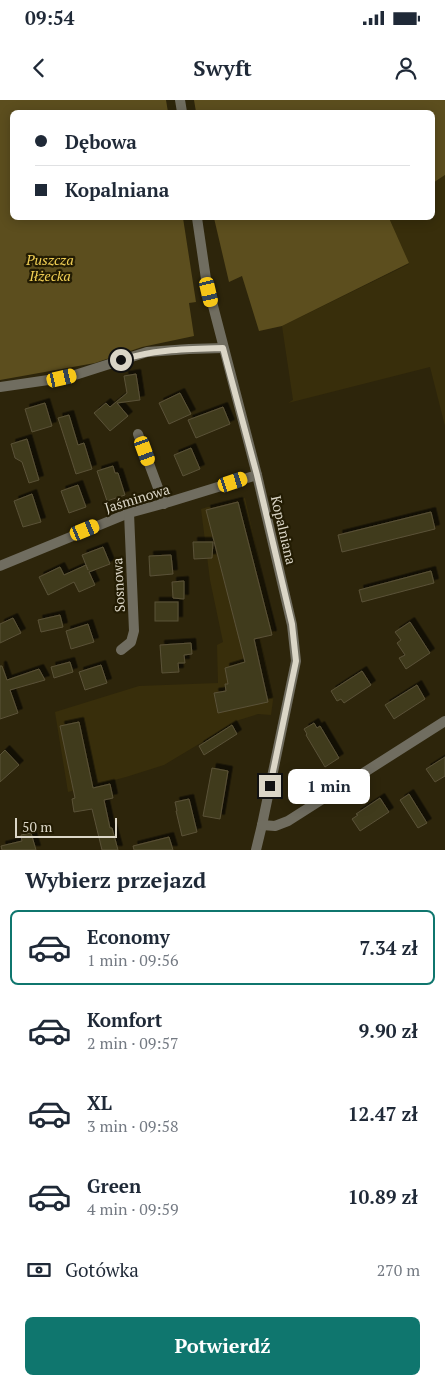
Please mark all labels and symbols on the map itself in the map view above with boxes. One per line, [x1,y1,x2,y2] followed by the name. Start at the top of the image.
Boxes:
[25,250,74,285] park label: Puszcza Iłżecka
[198,276,219,308] car
[110,349,132,371] route start
[45,367,78,389] car
[132,434,157,468] car
[216,470,249,494] car
[102,479,172,517] street label: Jaśminowa
[267,494,301,566] street label: Kopalniana
[68,517,101,543] car
[107,557,129,613] street label: Sosnowa
[288,768,370,804] callout: 1 min
[259,775,281,797] route end
[15,815,118,838] scale bar

